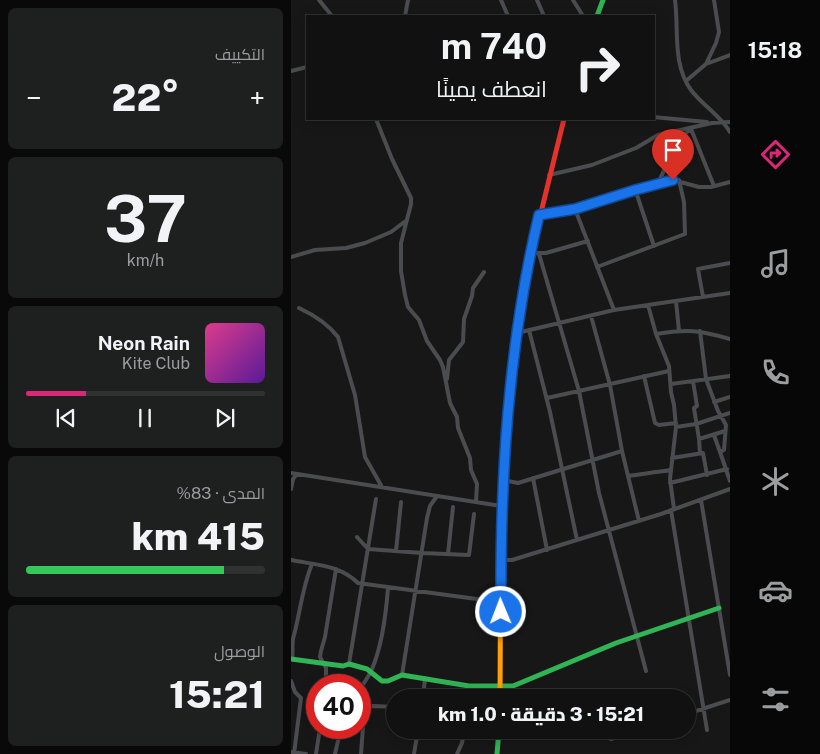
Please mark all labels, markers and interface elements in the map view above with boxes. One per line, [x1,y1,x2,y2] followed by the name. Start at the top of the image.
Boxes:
[441,26,547,67] text: 740 m
[565,35,630,100] icon: right
[748,37,802,63] text: 15:18
[215,45,265,64] text: التكييف
[112,75,179,120] text: 22°
[436,76,547,102] text: انعطف يمينًا
[26,81,42,114] text: −
[249,81,265,114] text: +
[652,129,694,180] pin
[659,136,687,164] icon: arrive
[758,137,793,172] icon: directions
[104,180,187,257] text: 37
[758,246,793,281] icon: music
[127,251,164,270] text: km/h
[98,332,190,354] text: Neon Rain
[122,354,190,373] text: Kite Club
[758,355,793,390] icon: phone
[52,404,80,432] icon: previous
[131,404,159,432] icon: pause
[211,404,239,432] icon: next
[758,464,793,499] icon: climate
[176,484,265,503] text: المدى · 83%
[131,514,265,559] text: 415 km
[758,573,793,608] icon: car
[474,585,526,637] position arrow
[214,642,265,661] text: الوصول
[169,672,265,717] text: 15:21
[306,674,371,739] speed limit sign: 40
[758,682,793,717] icon: filters
[438,703,644,725] text: 15:21 · 3 دقيقة · 1.0 km

